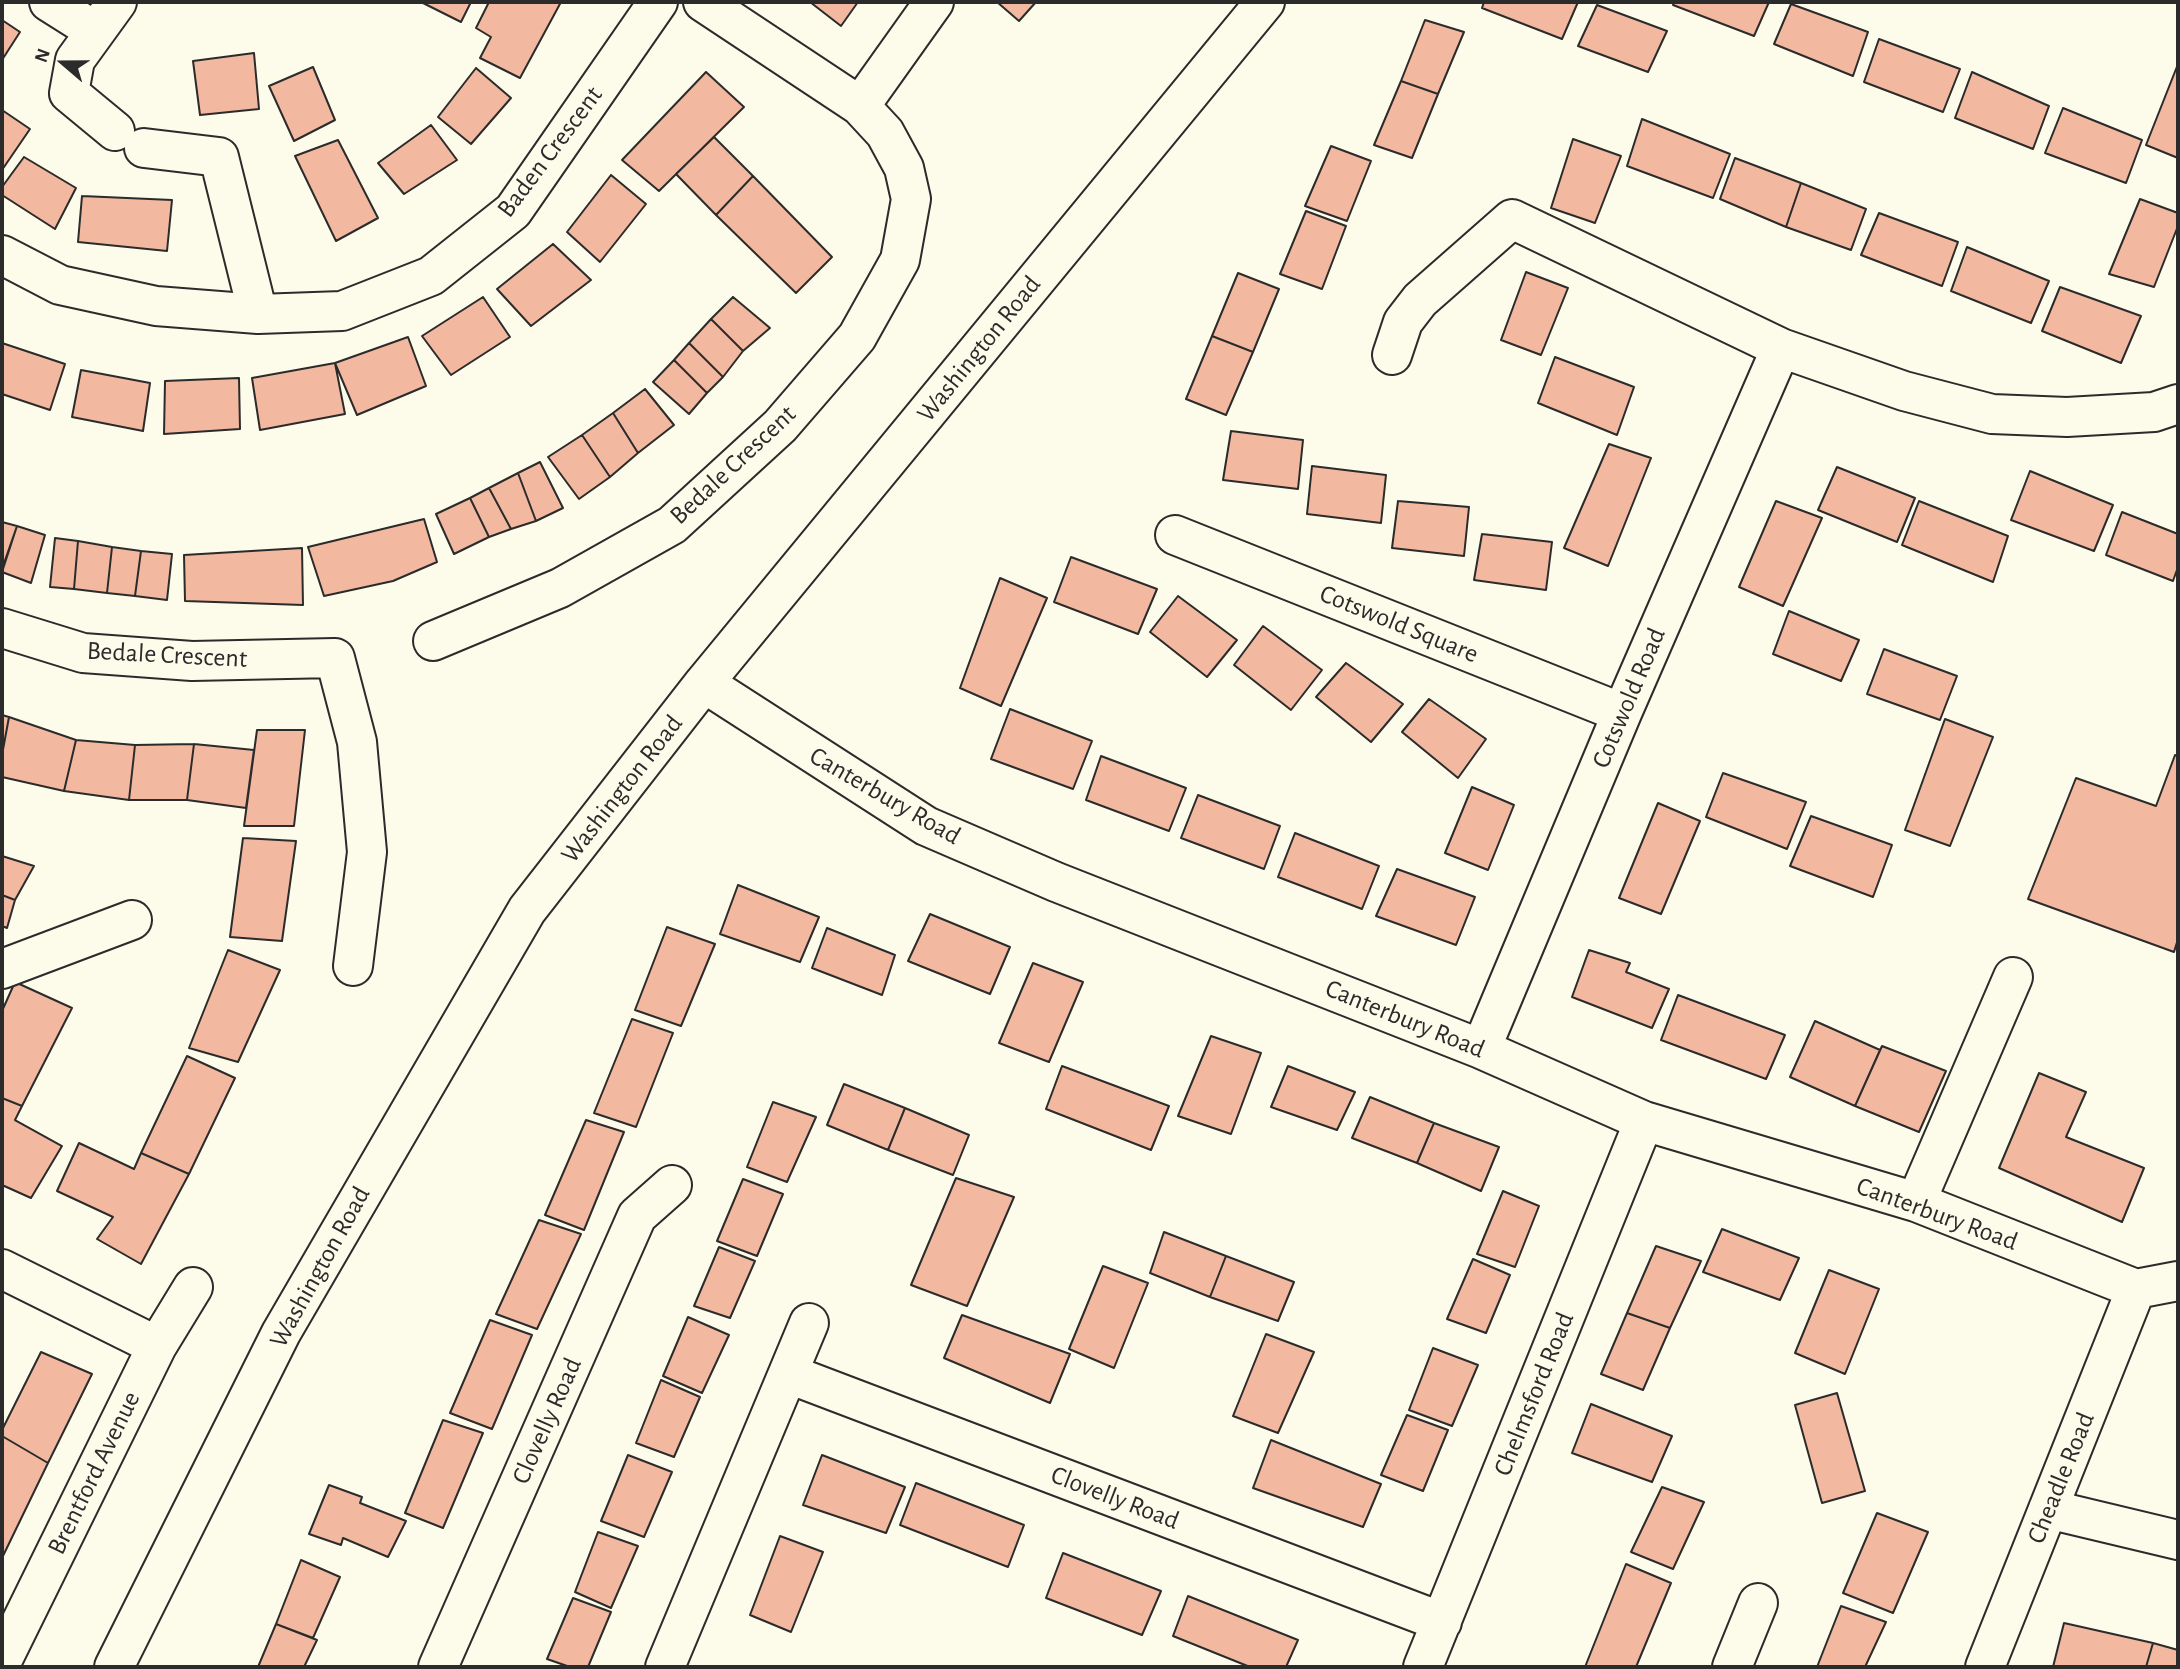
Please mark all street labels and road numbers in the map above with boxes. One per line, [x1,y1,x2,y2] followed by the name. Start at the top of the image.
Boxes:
[491,80,609,224] street label: Baden Crescent
[910,270,1048,428] street label: Washington Road
[664,399,802,531] street label: Bedale Crescent
[1315,578,1483,670] street label: Cotswold Square
[1585,623,1673,773] street label: Cotswold Road
[86,635,248,675] street label: Bedale Crescent
[555,709,689,869] street label: Washington Road
[804,740,966,852] street label: Canterbury Road
[1321,973,1489,1065] street label: Canterbury Road
[1852,1170,2022,1258] street label: Canterbury Road
[263,1181,377,1353] street label: Washington Road
[1487,1308,1581,1480] street label: Chelmsford Road
[505,1353,589,1489] street label: Clovelly Road
[41,1386,147,1560] street label: Brentford Avenue
[2021,1408,2101,1548] street label: Cheadle Road
[1046,1459,1184,1537] street label: Clovelly Road

